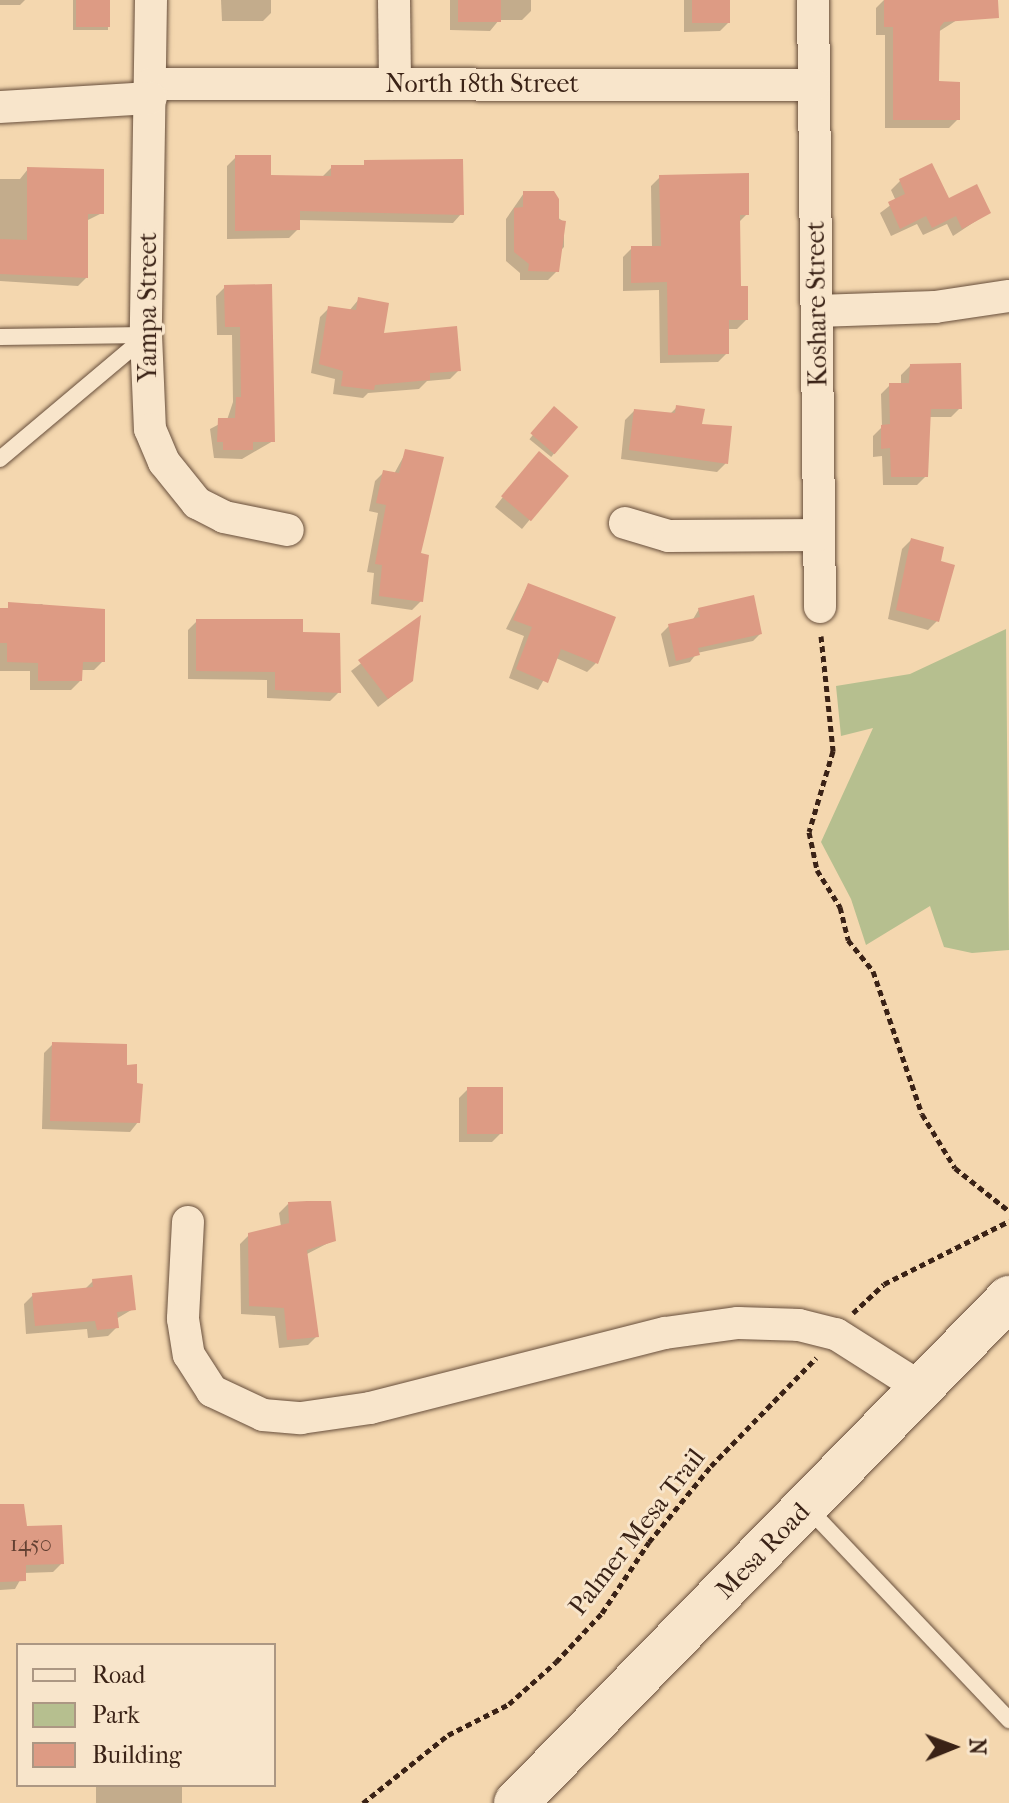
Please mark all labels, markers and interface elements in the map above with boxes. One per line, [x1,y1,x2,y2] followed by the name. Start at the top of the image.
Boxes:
[385,68,579,100] street label: North 18th Street
[800,221,834,387] street label: Koshare Street
[132,232,164,382] street label: Yampa Street
[562,1442,712,1622] street label: Palmer Mesa Trail
[710,1496,816,1606] street label: Mesa Road
[10,1532,52,1558] house number: 1450
[16,1643,276,1787] legend
[92,1661,145,1689] text: Road
[92,1701,140,1729] text: Park
[913,1707,993,1787] north arrow
[964,1738,990,1755] text: N
[92,1741,182,1769] text: Building

